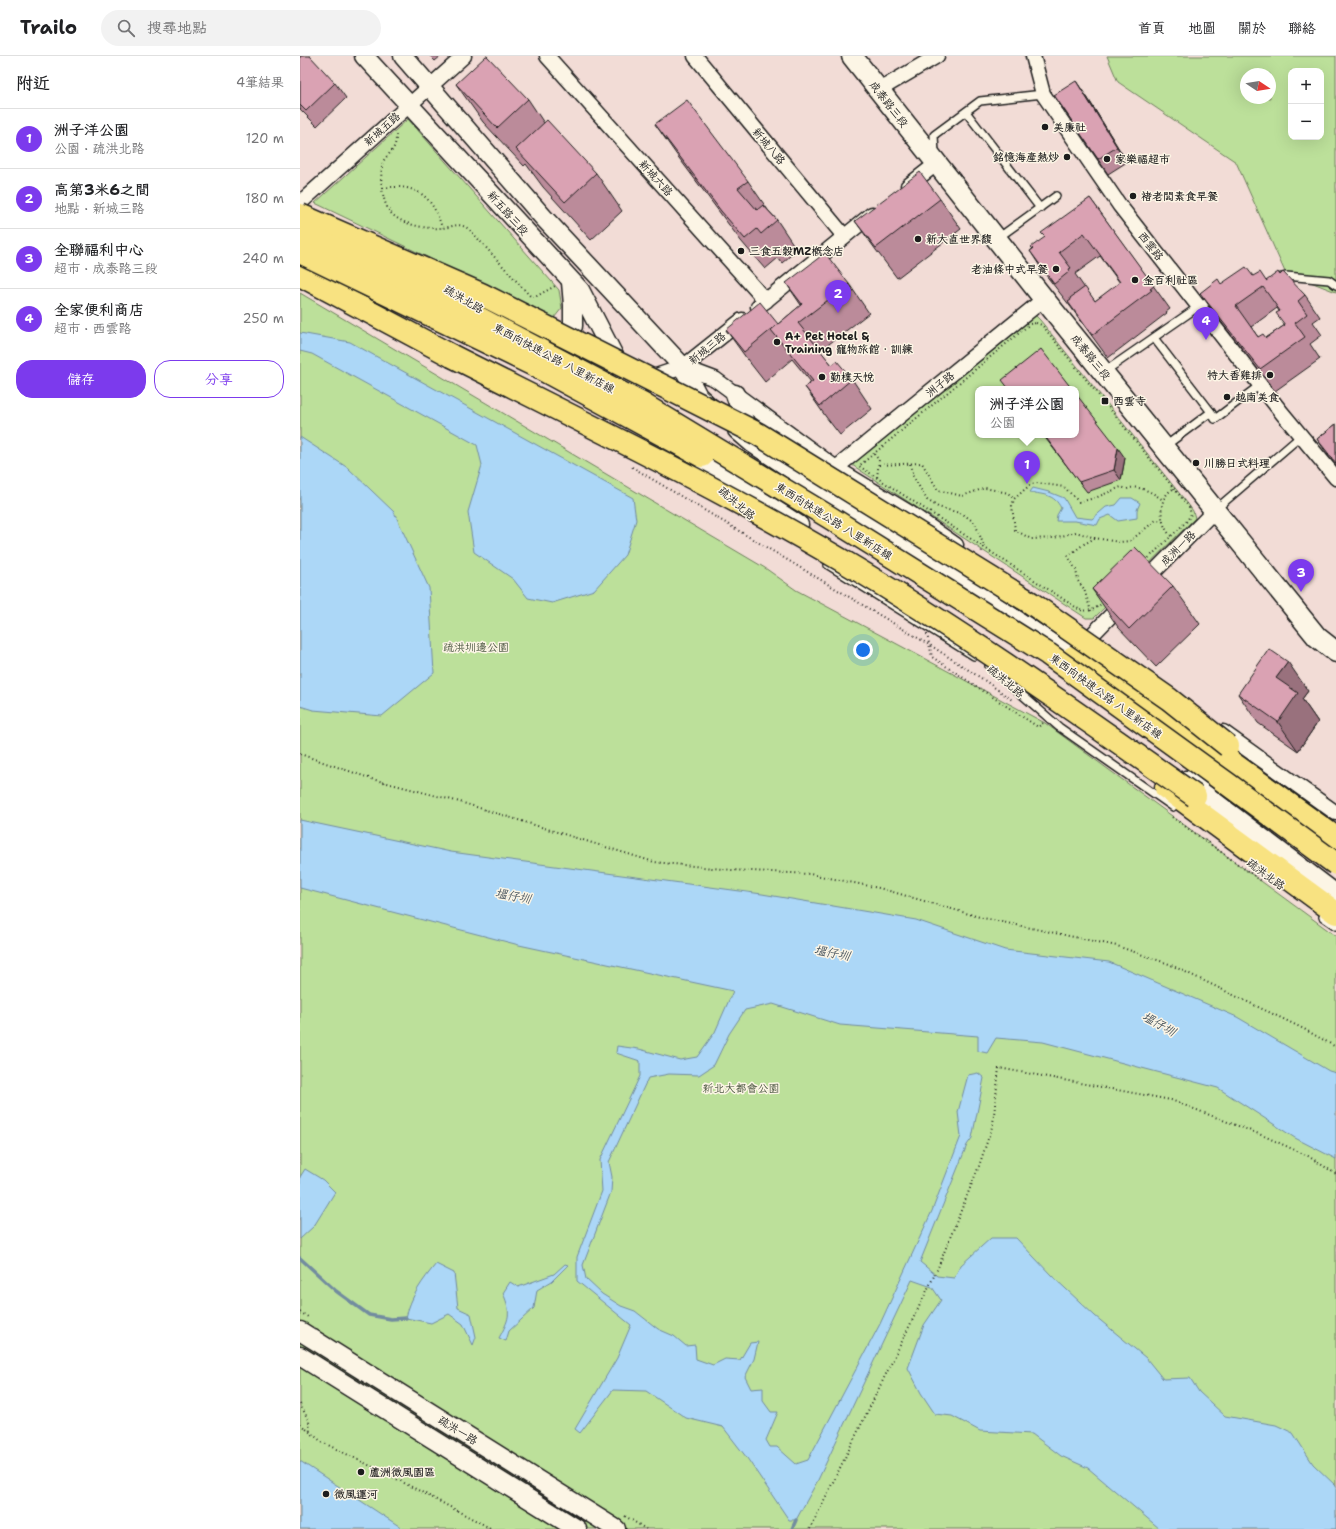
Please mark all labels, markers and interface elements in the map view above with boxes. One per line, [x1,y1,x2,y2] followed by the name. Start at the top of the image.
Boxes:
[101,10,381,46] search box
[20,15,77,40] text: Trailo
[115,17,137,39] icon: search
[147,18,207,38] text: 搜尋地點
[1138,19,1166,37] text: 首頁
[1188,19,1216,37] text: 地圖
[1238,19,1266,37] text: 關於
[1288,19,1316,37] text: 聯絡
[1240,68,1276,104] north arrow
[1288,68,1324,140] map controls
[1288,68,1324,104] button: +
[16,72,50,94] text: 附近
[236,74,284,91] text: 4筆結果
[866,78,911,131] street label: 成泰路三段
[1288,104,1324,140] button: −
[361,109,404,150] street label: 新城五路
[54,120,129,140] text: 洲子洋公園
[1053,120,1086,135] place label: 美廉社
[1040,122,1050,132] marker: 美廉社
[749,125,789,168] street label: 新城八路
[26,130,32,147] text: 1
[246,130,284,147] text: 120 m
[54,140,145,157] text: 公園 · 疏洪北路
[993,150,1059,165] place label: 銘憶海產熱炒
[1062,152,1072,162] marker: 銘憶海產熱炒
[1115,152,1170,167] place label: 家樂福超市
[1102,154,1112,164] marker: 家樂福超市
[635,157,676,200] street label: 新城六路
[54,180,150,200] text: 高第3米6之間
[484,188,532,239] street label: 新五路三段
[1141,189,1218,204] place label: 褚老闆素食早餐
[24,190,34,207] text: 2
[245,190,284,207] text: 180 m
[1128,191,1138,201] marker: 褚老闆素食早餐
[54,200,145,217] text: 地點 · 新城三路
[1135,229,1167,264] street label: 西雲路
[926,232,992,247] place label: 新大直世界馥
[913,234,923,244] marker: 新大直世界馥
[54,240,144,260] text: 全聯福利中心
[749,244,844,259] place label: 三食五穀MZ概念店
[736,246,746,256] marker: 三食五穀MZ概念店
[24,250,34,267] text: 3
[242,250,284,267] text: 240 m
[54,260,158,277] text: 超市 · 成泰路三段
[971,262,1048,277] place label: 老油條中式早餐
[1051,264,1061,274] marker: 老油條中式早餐
[1143,273,1198,288] place label: 金百利社區
[1130,275,1140,285] marker: 金百利社區
[825,280,851,313] pin: 2
[441,282,486,317] street label: 疏洪北路
[54,300,144,320] text: 全家便利商店
[1193,307,1219,340] pin: 4
[24,310,34,327] text: 4
[243,310,284,327] text: 250 m
[54,320,132,337] text: 超市 · 西雲路
[490,320,617,397] street label: 東西向快速公路 八里新店線
[685,329,729,368] street label: 新城三路
[785,329,913,357] place label: A+ Pet Hotel & Training 寵物旅館．訓練
[1067,331,1114,383] street label: 成泰路三段
[772,337,782,347] marker: A+ Pet Hotel & Training 寵物旅館．訓練
[16,360,146,398] button: 儲存
[154,360,284,398] button: 分享
[923,368,958,401] street label: 洲子路
[1207,368,1262,383] place label: 特大香雞排
[830,370,874,385] place label: 勤樸天悅
[1265,370,1275,380] marker: 特大香雞排
[817,372,827,382] marker: 勤樸天悅
[975,386,1079,438] popup
[1235,390,1279,405] place label: 越南美食
[1222,392,1232,402] marker: 越南美食
[989,394,1065,414] text: 洲子洋公園
[1113,394,1146,409] place label: 西雲寺
[1100,396,1110,406] marker: 西雲寺
[989,414,1016,431] text: 公園
[1014,451,1040,484] pin: 1
[1204,456,1270,471] place label: 川勝日式料理
[1191,458,1201,468] marker: 川勝日式料理
[772,479,895,564] street label: 東西向快速公路 八里新店線
[715,483,758,523] street label: 疏洪北路
[1157,527,1199,569] street label: 成洲一路
[1288,559,1314,592] pin: 3
[443,640,509,655] park label: 疏洪圳邊公園
[853,640,873,660] your location
[1046,650,1165,742] street label: 東西向快速公路 八里新店線
[984,661,1027,701] street label: 疏洪北路
[1244,855,1288,894] street label: 疏洪北路
[494,885,534,907] water label: 塭仔圳
[813,942,853,965] water label: 塭仔圳
[1139,1008,1180,1041] water label: 塭仔圳
[703,1081,780,1096] park label: 新北大都會公園
[435,1412,480,1448] street label: 疏洪一路
[369,1465,435,1480] place label: 蘆洲微風園區
[356,1467,366,1477] marker: 蘆洲微風園區
[334,1487,378,1502] place label: 微風運河
[321,1489,331,1499] marker: 微風運河

